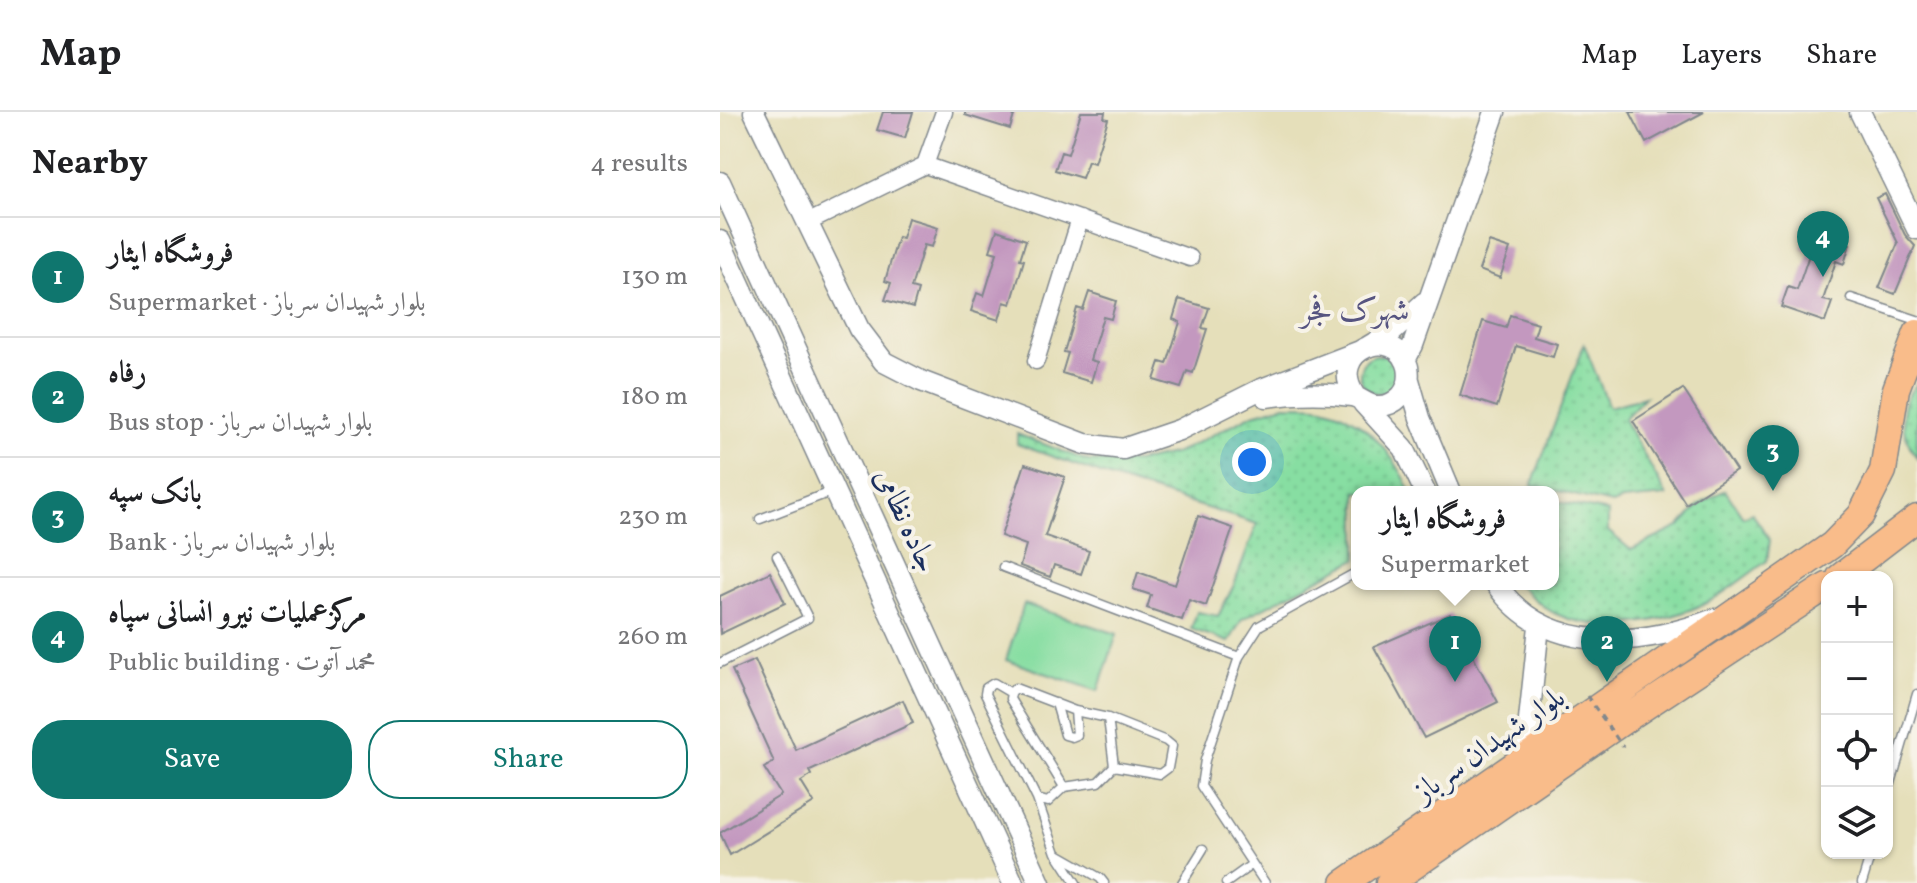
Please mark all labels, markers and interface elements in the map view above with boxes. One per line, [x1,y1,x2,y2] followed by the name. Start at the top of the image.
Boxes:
[40,29,121,82] text: Map
[1581,36,1637,75] text: Map
[1681,36,1762,75] text: Layers
[1806,36,1877,75] text: Share
[32,141,148,188] text: Nearby
[590,146,688,182] text: 4 results
[1797,211,1849,277] pin: 4
[108,233,234,275] text: فروشگاه ایثار
[53,259,63,295] text: 1
[621,259,688,295] text: 130 m
[108,285,426,321] text: Supermarket · بلوار شهیدان سرباز
[1298,290,1409,334] district label: شهرک فجر
[108,353,147,395] text: رفاه
[51,379,65,415] text: 2
[621,379,688,415] text: 180 m
[108,405,372,441] text: Bus stop · بلوار شهیدان سرباز
[1747,425,1799,491] pin: 3
[1232,442,1272,482] your location
[863,462,948,580] street label: جاده نظامی
[108,473,202,515] text: بانک سپه
[1351,486,1559,590] popup
[51,499,65,535] text: 3
[618,499,688,535] text: 230 m
[1380,499,1506,541] text: فروشگاه ایثار
[108,525,335,561] text: Bank · بلوار شهیدان سرباز
[1380,547,1530,583] text: Supermarket
[1821,571,1893,859] map controls
[1821,571,1893,643] button: +
[108,593,366,635] text: مرکزعملیات نیرو انسانی سپاه
[1429,616,1481,682] pin: 1
[1581,616,1633,682] pin: 2
[50,619,66,655] text: 4
[617,619,688,655] text: 260 m
[1821,643,1893,715] button: −
[108,645,376,681] text: Public building · محمد آتوت
[1403,678,1575,815] street label: بلوار شهیدان سرباز
[1821,715,1893,787] button: locate
[32,720,352,799] button: Save
[368,720,688,799] button: Share
[1821,787,1893,859] button: layers

